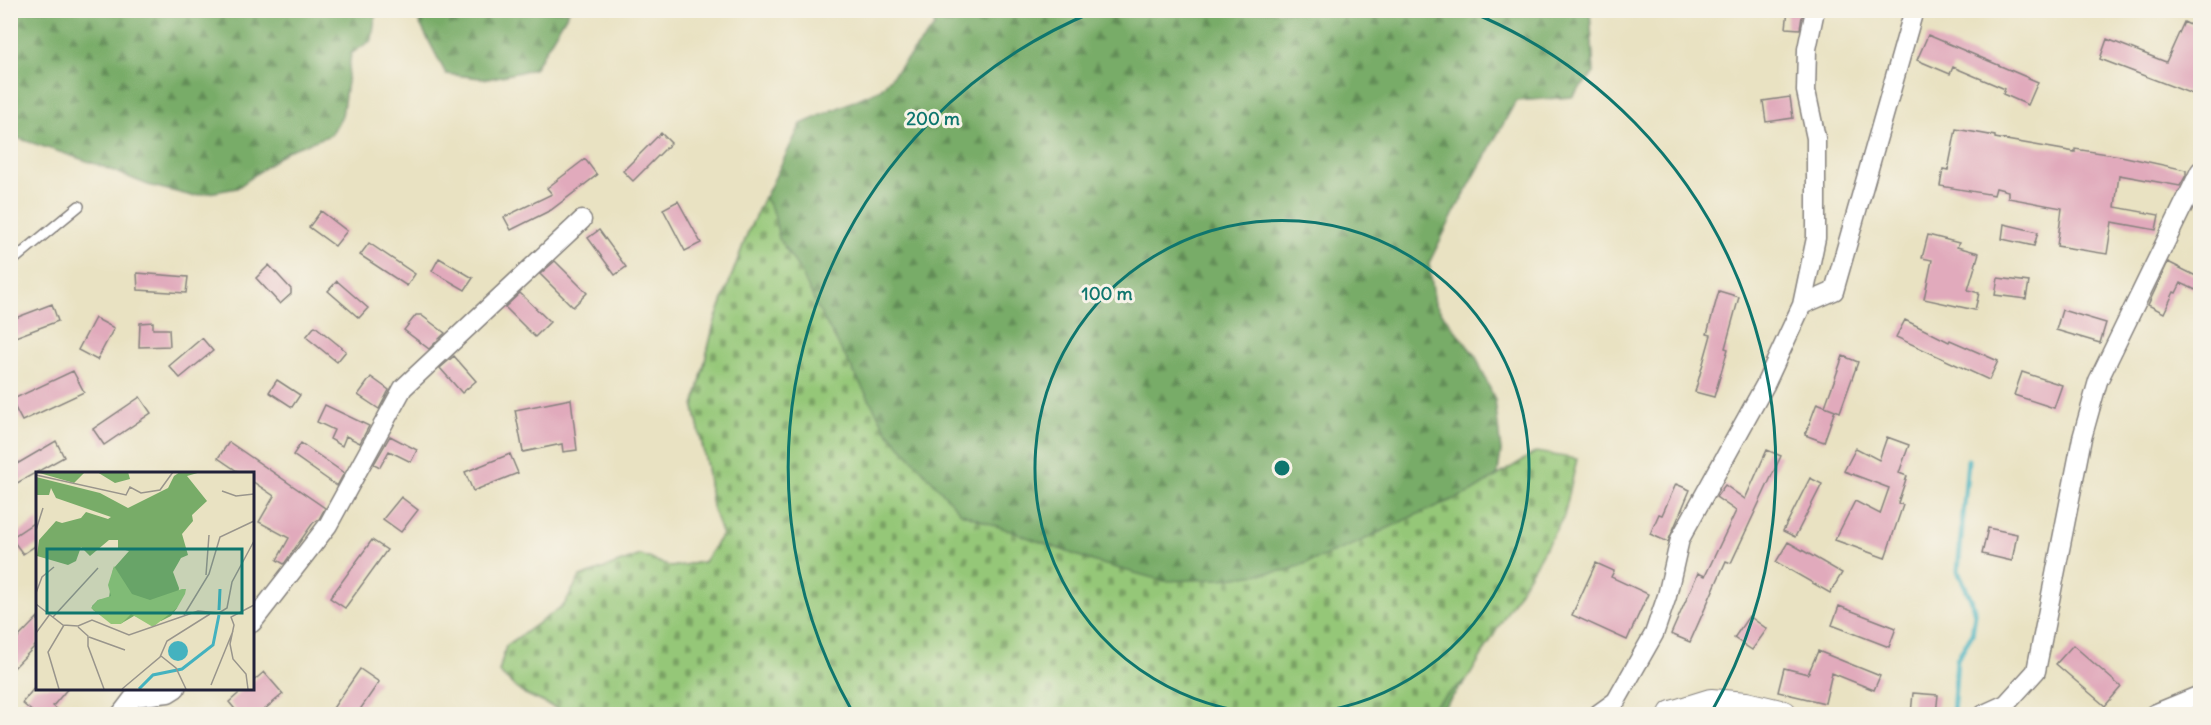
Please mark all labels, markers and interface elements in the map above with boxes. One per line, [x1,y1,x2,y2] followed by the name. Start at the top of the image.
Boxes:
[906,107,960,130] text: 200 m
[1082,282,1133,305] text: 100 m
[1272,458,1292,478] centre of rings
[36,472,254,689] inset map

